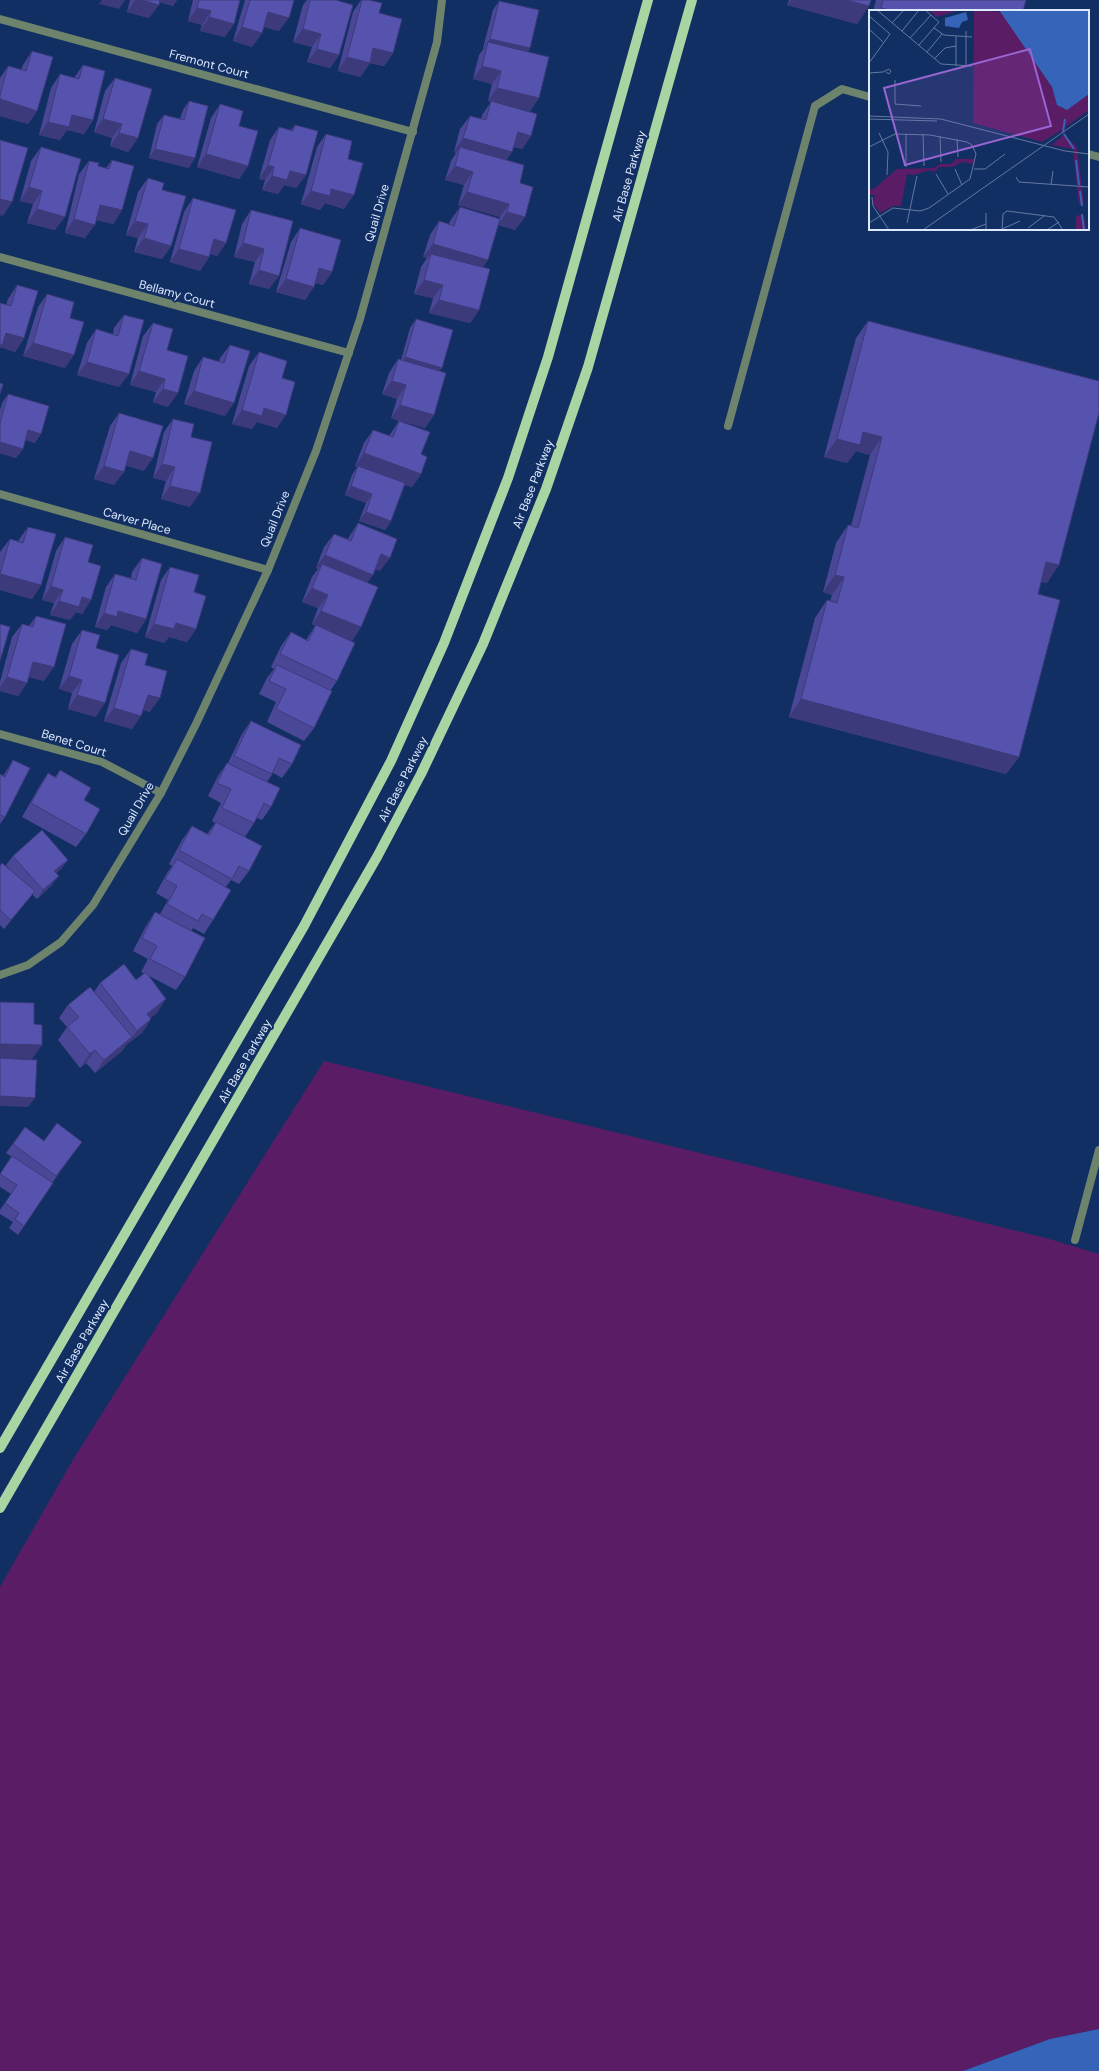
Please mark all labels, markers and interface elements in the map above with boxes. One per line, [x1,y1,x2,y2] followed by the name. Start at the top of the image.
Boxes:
[869,10,1089,230] inset map
[167,46,251,82] street label: Fremont Court
[608,128,650,223] street label: Air Base Parkway
[361,182,393,244] street label: Quail Drive
[137,276,217,312] street label: Bellamy Court
[509,437,557,531] street label: Air Base Parkway
[256,488,294,550] street label: Quail Drive
[101,504,173,538] street label: Carver Place
[40,726,109,761] street label: Benet Court
[375,733,432,824] street label: Air Base Parkway
[114,779,158,839] street label: Quail Drive
[215,1016,276,1106] street label: Air Base Parkway
[52,1296,113,1386] street label: Air Base Parkway

